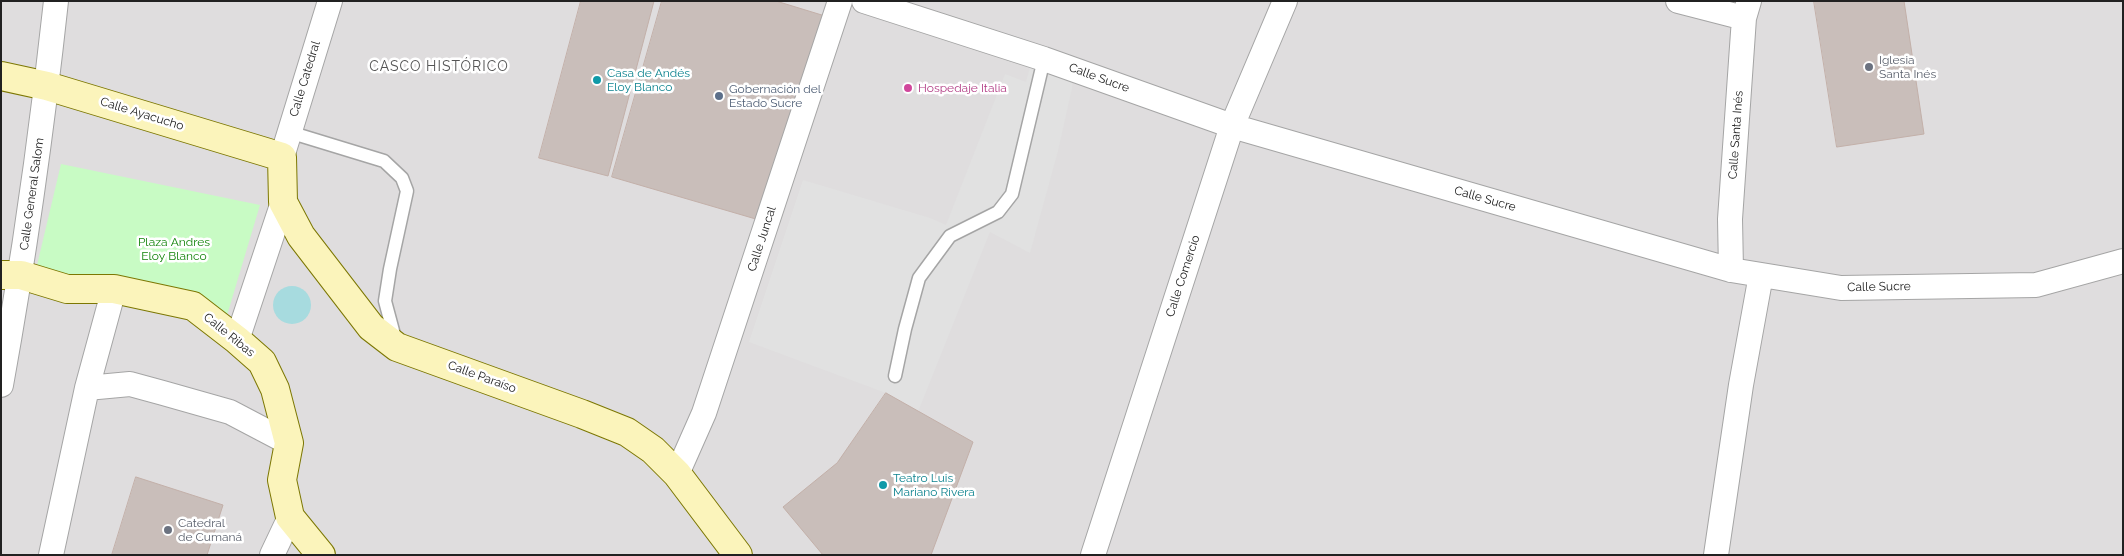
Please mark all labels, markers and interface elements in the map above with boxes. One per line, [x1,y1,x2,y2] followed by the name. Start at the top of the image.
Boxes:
[287,39,323,119] street label: Calle Catedral
[1879,53,1936,81] place label: Iglesia Santa Inés
[367,59,511,75] district label: CASCO HISTÓRICO
[1067,60,1131,96] street label: Calle Sucre
[1863,61,1875,73] marker: Iglesia Santa Inés
[607,66,690,94] place label: Casa de Andés Eloy Blanco
[591,74,603,86] marker: Casa de Andés Eloy Blanco
[918,81,1007,95] place label: Hospedaje Italia
[729,82,821,110] place label: Gobernación del Estado Sucre
[902,82,914,94] marker: Hospedaje Italia
[713,90,725,102] marker: Gobernación del Estado Sucre
[1726,90,1746,180] street label: Calle Santa Inés
[99,94,185,134] street label: Calle Ayacucho
[17,137,47,251] street label: Calle General Salom
[1453,183,1517,215] street label: Calle Sucre
[745,205,779,273] street label: Calle Juncal
[1163,233,1203,319] street label: Calle Comercio
[138,235,210,263] park label: Plaza Andres Eloy Blanco
[1847,279,1911,295] street label: Calle Sucre
[201,310,257,360] street label: Calle Ribas
[446,358,518,396] street label: Calle Paraíso
[893,471,975,499] place label: Teatro Luis Mariano Rivera
[877,479,889,491] marker: Teatro Luis Mariano Rivera
[178,516,242,544] place label: Catedral de Cumaná
[162,524,174,536] marker: Catedral de Cumaná

